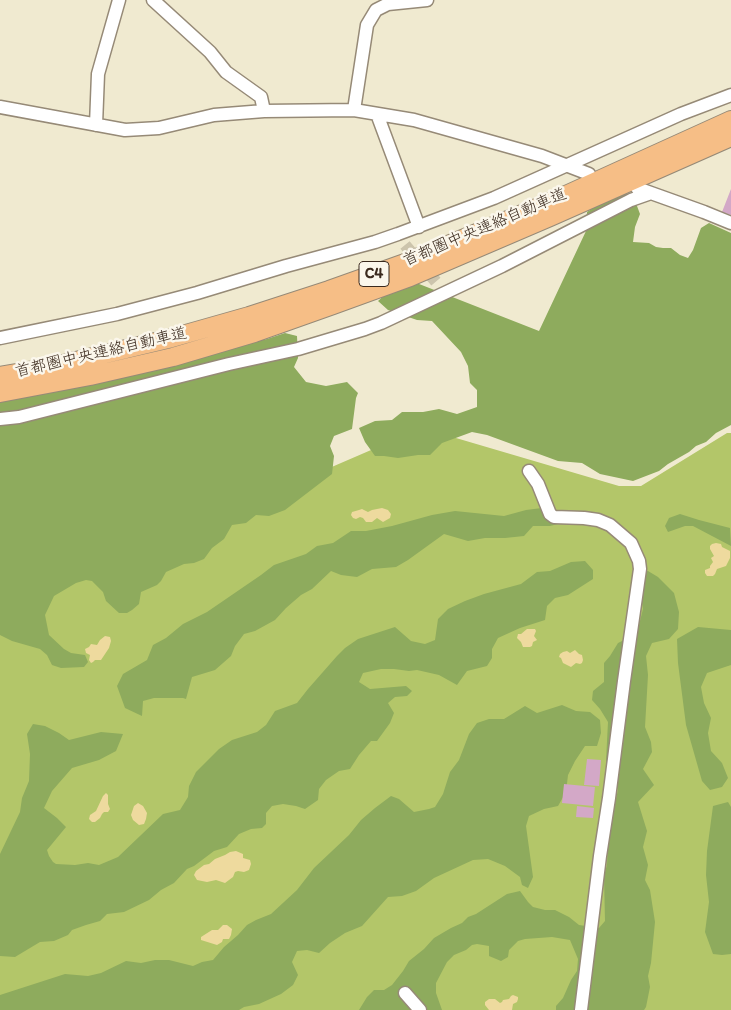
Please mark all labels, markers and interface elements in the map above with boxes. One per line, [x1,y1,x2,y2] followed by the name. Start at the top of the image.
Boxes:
[400,185,570,271] street label: 首都圏中央連絡自動車道
[359,262,389,286] road number: C4
[13,324,189,382] street label: 首都圏中央連絡自動車道

